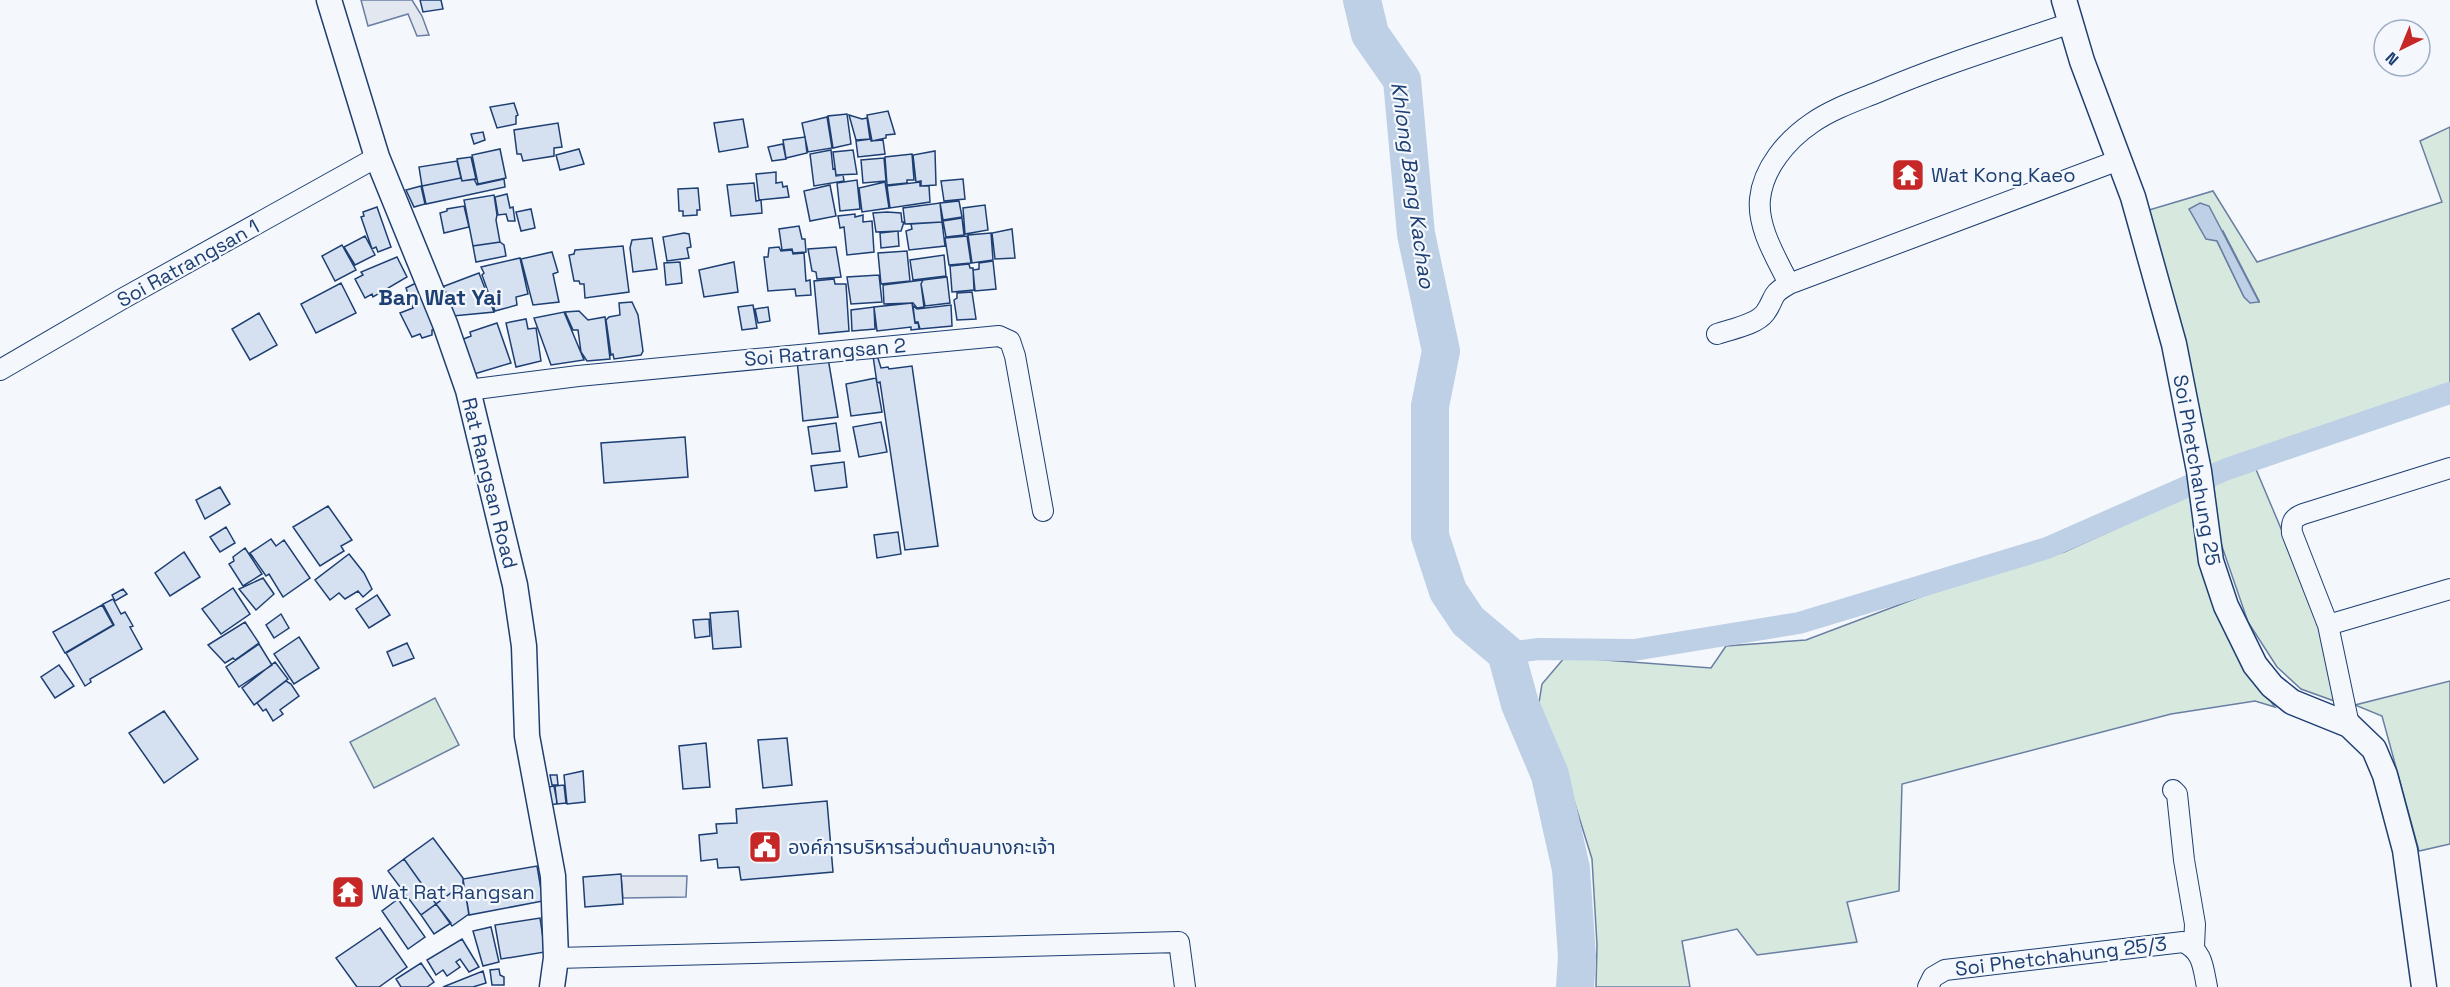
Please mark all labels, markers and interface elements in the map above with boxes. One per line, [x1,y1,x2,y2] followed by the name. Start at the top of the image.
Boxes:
[2372,18,2432,78] north arrow
[2381,47,2403,70] text: N
[1385,80,1441,291] water label: Khlong Bang Kachao
[1890,157,1926,193] temple icon: Wat Kong Kaeo
[1931,162,2076,188] place label: Wat Kong Kaeo
[112,213,264,313] street label: Soi Ratrangsan 1
[378,283,502,311] district label: Ban Wat Yai
[743,332,907,372] street label: Soi Ratrangsan 2
[2167,372,2227,568] street label: Soi Phetchahung 25
[456,395,524,571] street label: Rat Rangsan Road
[747,829,783,865] public building icon: องค์การบริหารส่วนตำบลบางกะเจ้า
[788,834,1056,860] place label: องค์การบริหารส่วนตำบลบางกะเจ้า
[330,874,366,910] temple icon: Wat Rat Rangsan
[371,879,535,905] place label: Wat Rat Rangsan
[1954,930,2168,982] street label: Soi Phetchahung 25/3

